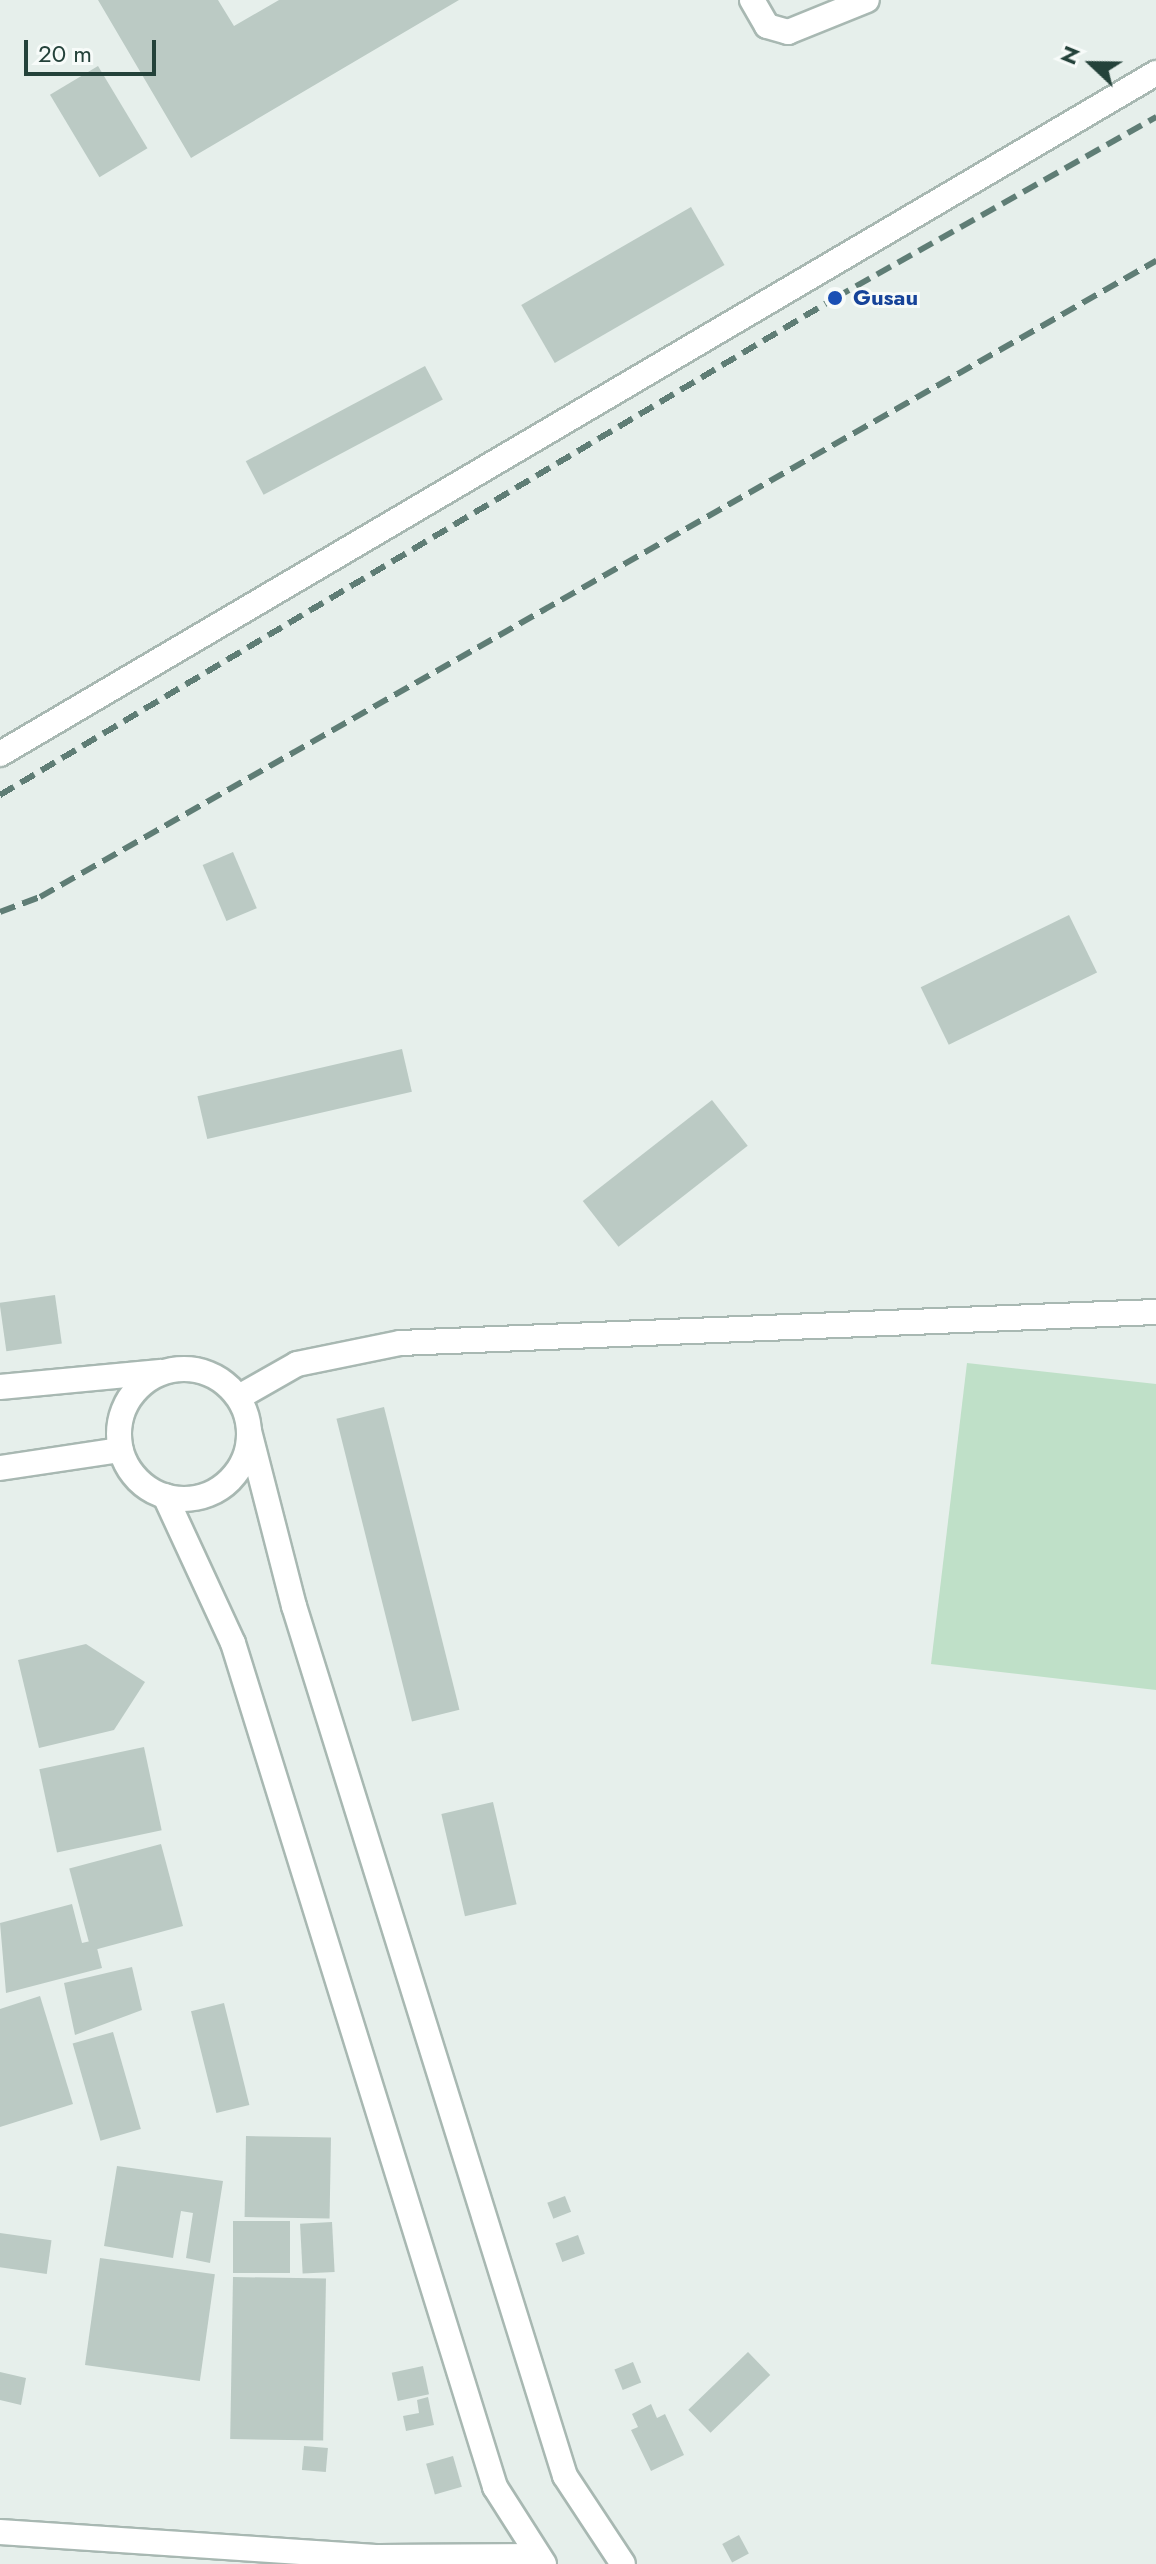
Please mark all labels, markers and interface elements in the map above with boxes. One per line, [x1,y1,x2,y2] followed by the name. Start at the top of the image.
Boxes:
[28,24,160,74] scale bar
[1052,24,1132,104] north arrow
[38,36,92,71] text: 20 m
[1052,41,1088,69] text: N
[853,285,918,311] place label: Gusau
[824,287,846,309] marker: Gusau

